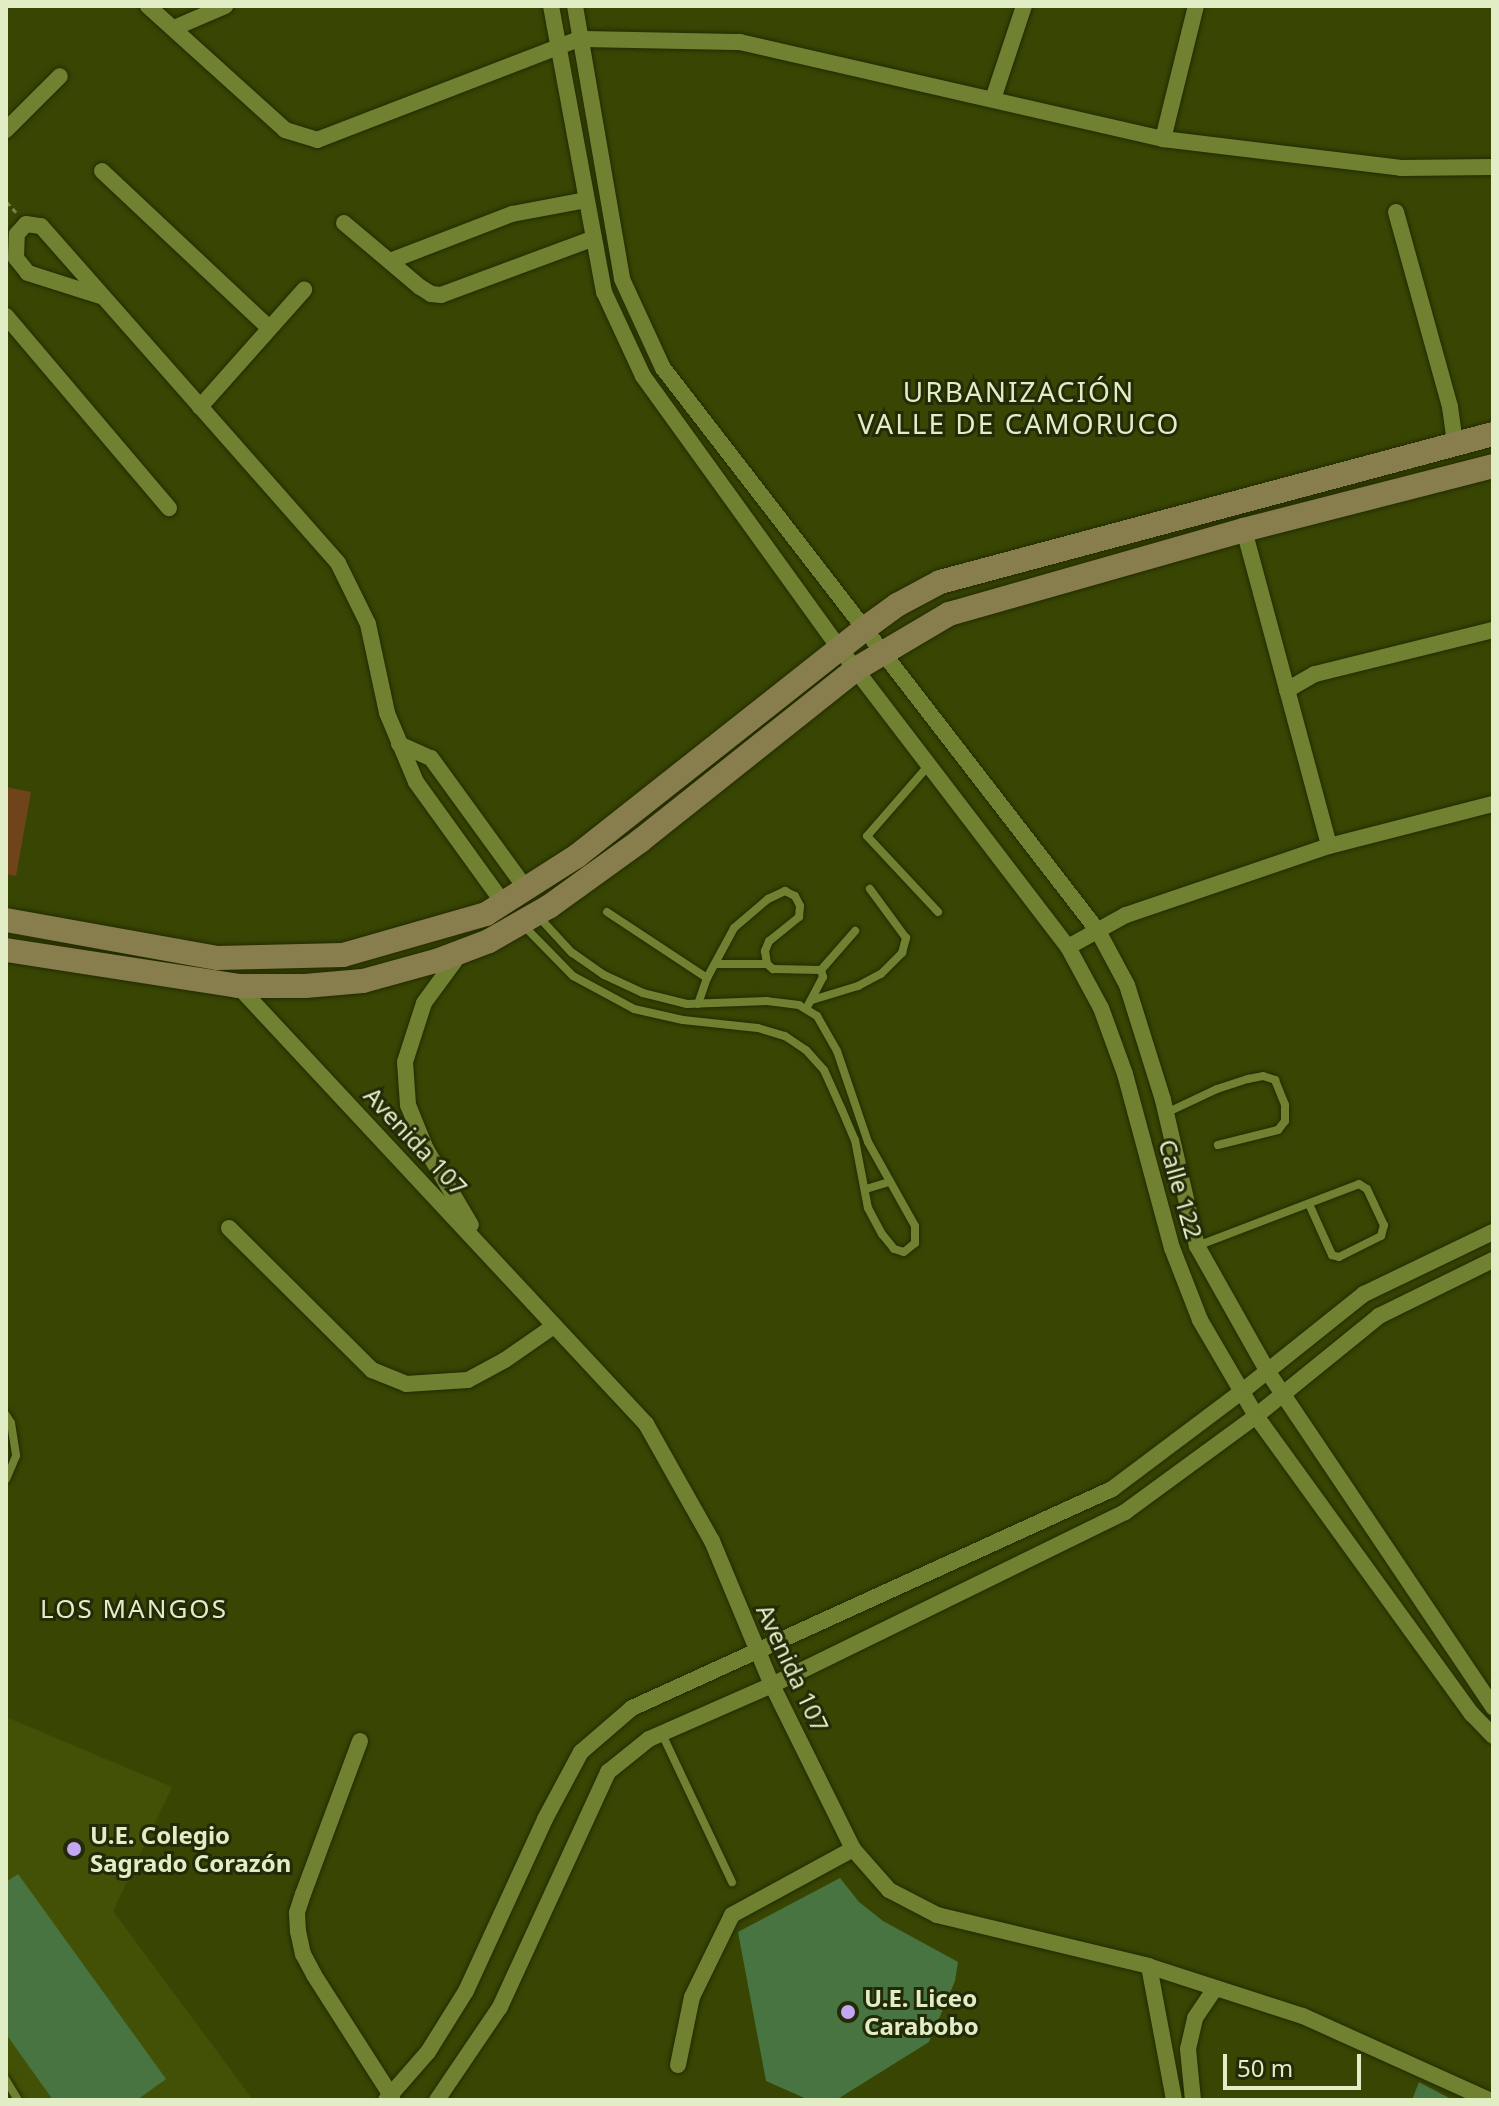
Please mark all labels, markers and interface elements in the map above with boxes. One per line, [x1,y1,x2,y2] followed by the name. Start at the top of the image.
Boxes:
[858,374,1180,440] district label: URBANIZACIÓN VALLE DE CAMORUCO
[359,1081,473,1201] street label: Avenida 107
[1153,1136,1209,1242] street label: Calle 122
[40,1593,228,1625] district label: LOS MANGOS
[751,1599,835,1737] street label: Avenida 107
[90,1821,291,1877] place label: U.E. Colegio Sagrado Corazón
[65,1840,83,1858] marker: U.E. Colegio Sagrado Corazón
[864,1984,979,2040] place label: U.E. Liceo Carabobo
[839,2003,857,2021] marker: U.E. Liceo Carabobo
[1227,2038,1365,2088] scale bar
[1237,2051,1293,2084] text: 50 m

